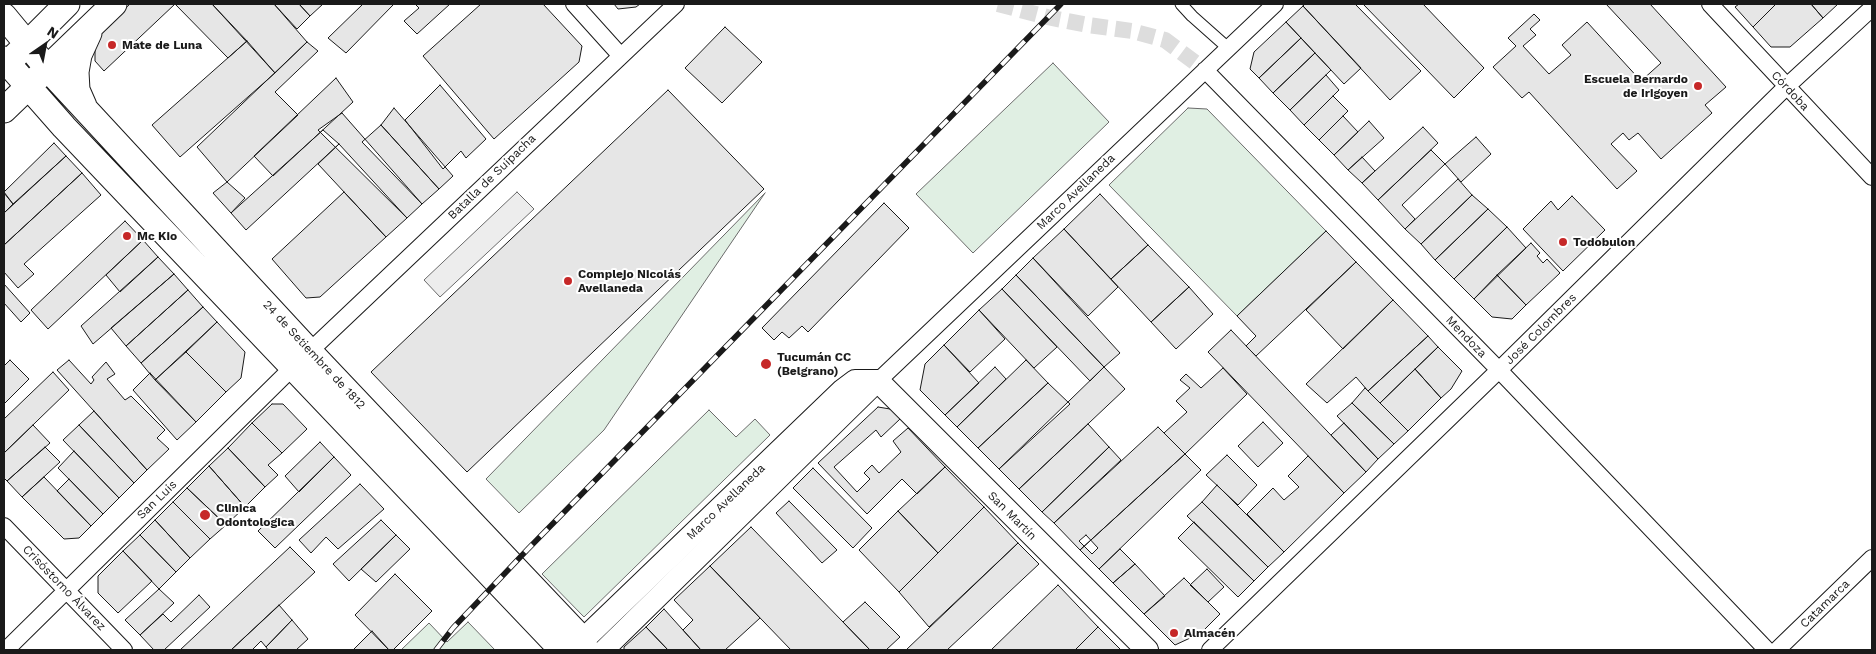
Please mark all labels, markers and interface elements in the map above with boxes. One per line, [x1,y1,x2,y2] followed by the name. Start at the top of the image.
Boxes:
[20,20,70,70] north arrow
[44,23,62,42] text: N
[122,38,202,52] place label: Mate de Luna
[106,39,118,51] marker: Mate de Luna
[1768,68,1812,114] street label: Córdoba
[1584,72,1688,100] place label: Escuela Bernardo de Irigoyen
[1692,80,1704,92] marker: Escuela Bernardo de Irigoyen
[445,131,539,223] street label: Batalla de Suipacha
[1034,151,1118,233] street label: Marco Avellaneda
[137,229,177,243] place label: Mc Kio
[121,230,133,242] marker: Mc Kio
[1573,235,1635,249] place label: Todobulon
[1557,236,1569,248] marker: Todobulon
[578,267,681,295] place label: Complejo Nicolás Avellaneda
[562,275,574,287] marker: Complejo Nicolás Avellaneda
[1503,291,1579,367] street label: José Colombres
[260,298,368,412] street label: 24 de Setiembre de 1812
[1443,313,1489,361] street label: Mendoza
[777,350,851,378] place label: Tucumán CC (Belgrano)
[759,357,773,371] marker: Tucumán CC (Belgrano)
[684,461,768,543] street label: Marco Avellaneda
[134,478,180,522] street label: San Luis
[985,489,1039,543] street label: San Martín
[216,501,294,529] place label: Clinica Odontologica
[198,508,212,522] marker: Clinica Odontologica
[19,542,109,634] street label: Crisóstomo Álvarez
[1797,577,1853,631] street label: Catamarca
[1184,626,1235,640] place label: Almacén
[1168,627,1180,639] marker: Almacén

